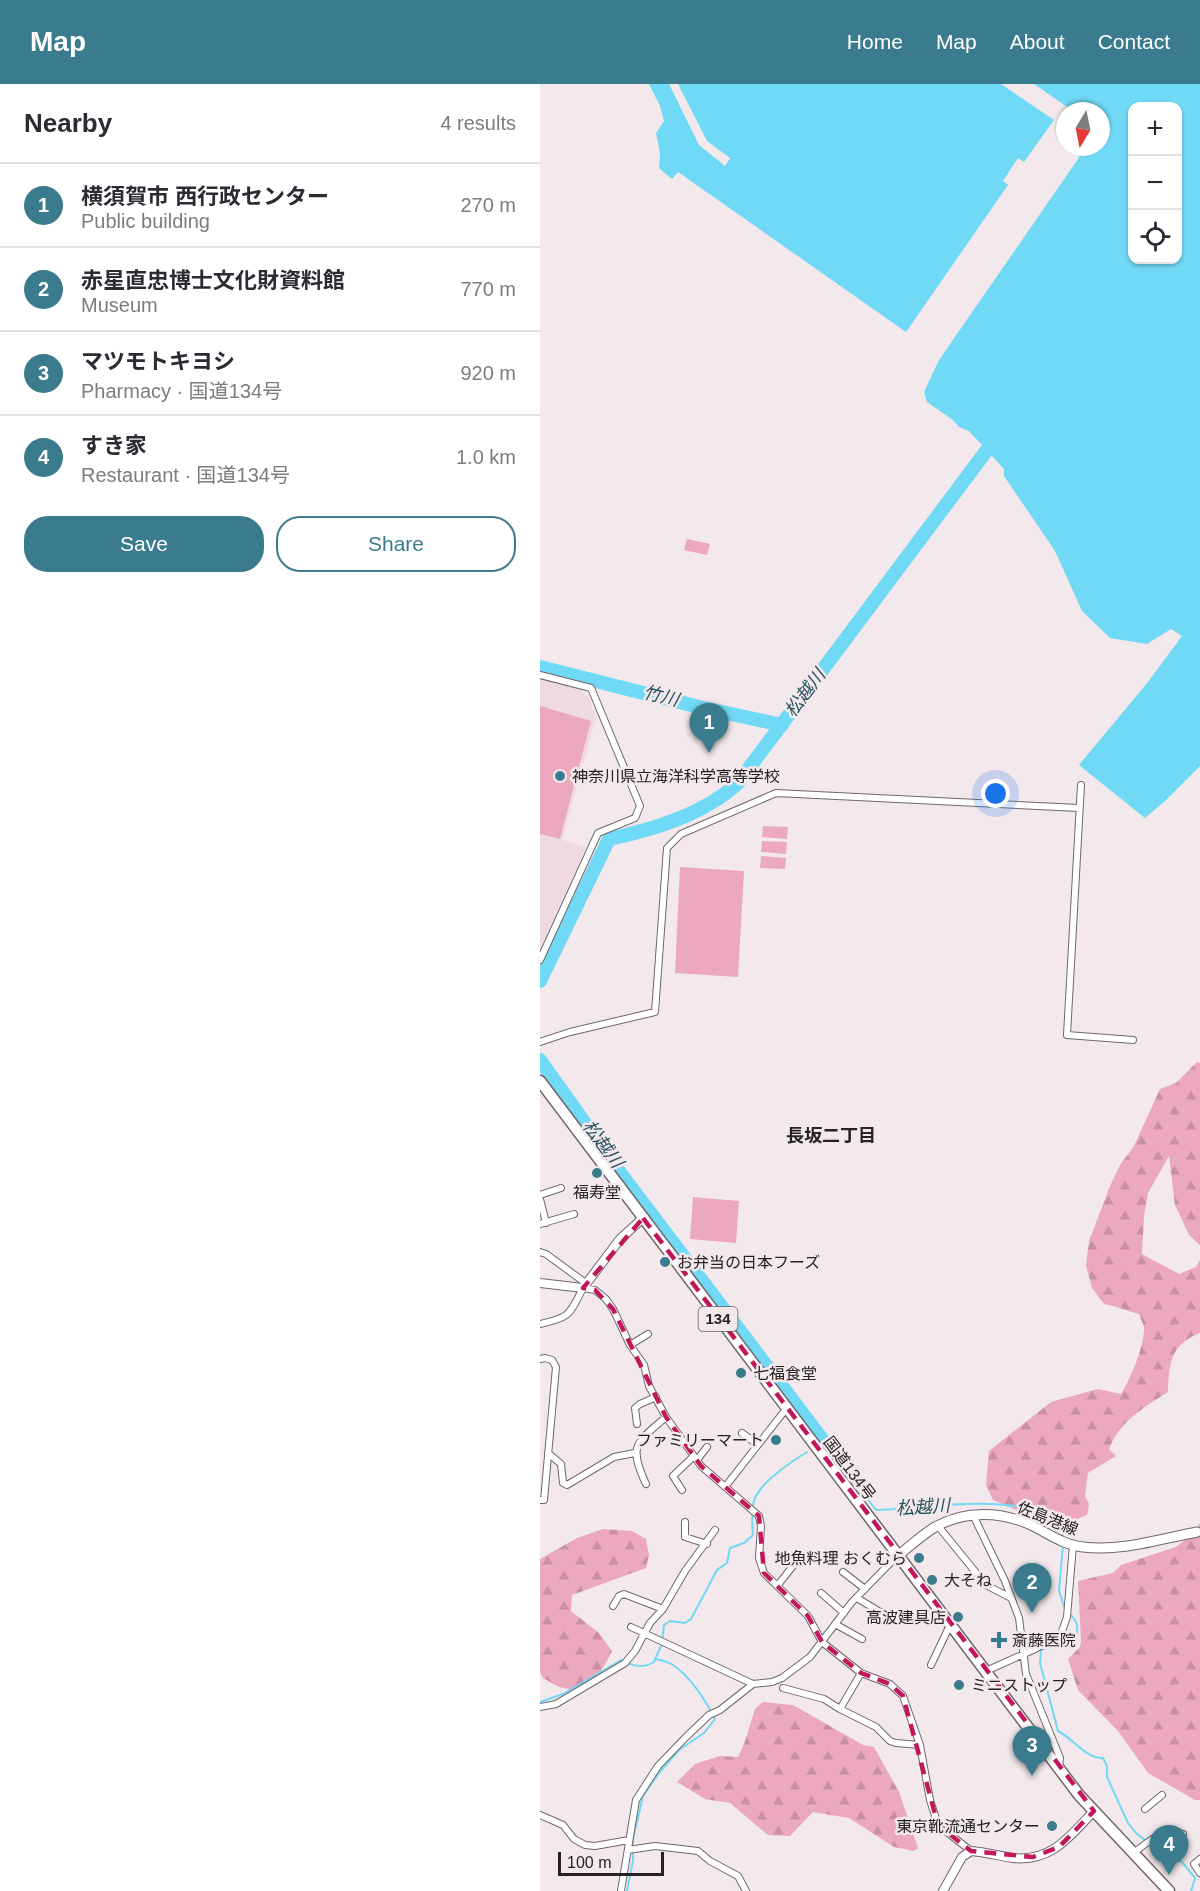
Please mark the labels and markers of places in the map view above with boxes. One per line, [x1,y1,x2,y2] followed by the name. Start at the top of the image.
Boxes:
[690,704,728,753] pin: 1
[572,768,780,785] place label: 神奈川県立海洋科学高等学校
[553,769,567,783] marker: 神奈川県立海洋科学高等学校
[590,1166,604,1180] marker: 福寿堂
[573,1184,621,1201] place label: 福寿堂
[677,1254,820,1271] place label: お弁当の日本フーズ
[658,1255,672,1269] marker: お弁当の日本フーズ
[753,1365,817,1382] place label: 七福食堂
[734,1366,748,1380] marker: 七福食堂
[636,1432,764,1449] place label: ファミリーマート
[769,1433,783,1447] marker: ファミリーマート
[775,1549,907,1567] place label: 地魚料理 おくむら
[912,1551,926,1565] marker: 地魚料理 おくむら
[1012,1564,1052,1613] pin: 2
[944,1572,992,1589] place label: 大そね
[925,1573,939,1587] marker: 大そね
[866,1609,946,1626] place label: 高波建具店
[951,1610,965,1624] marker: 高波建具店
[990,1631,1008,1649] marker: 斎藤医院
[1012,1632,1076,1649] place label: 斎藤医院
[971,1677,1067,1694] place label: ミニストップ
[952,1678,966,1692] marker: ミニストップ
[1012,1726,1052,1776] pin: 3
[896,1818,1040,1835] place label: 東京靴流通センター
[1045,1819,1059,1833] marker: 東京靴流通センター
[1150,1826,1188,1875] pin: 4

